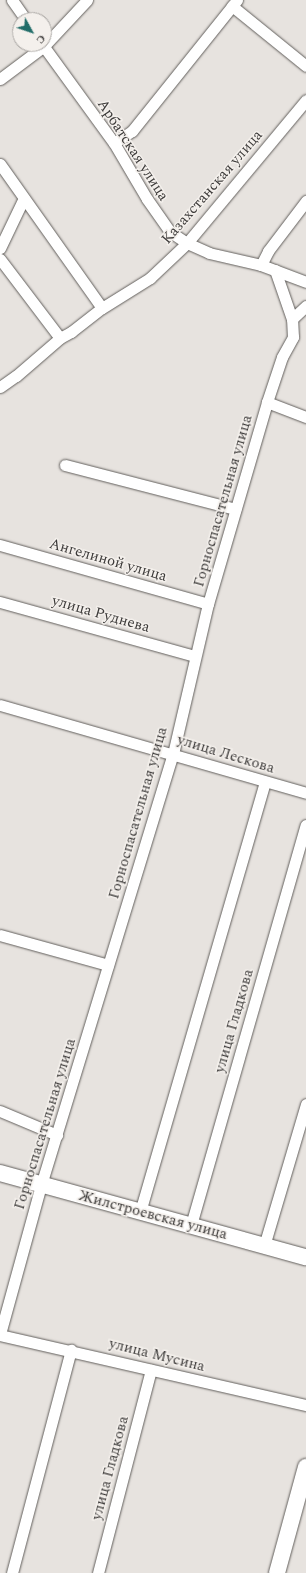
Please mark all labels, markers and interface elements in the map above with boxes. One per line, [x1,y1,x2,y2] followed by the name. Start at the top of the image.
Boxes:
[12,12,52,52] north arrow
[32,31,50,48] text: С
[93,96,173,204] street label: Арбатская улица
[158,126,266,248] street label: Казахстанская улица
[190,413,256,589] street label: Горноспасательная улица
[47,535,169,585] street label: Ангелиной улица
[50,591,152,637] street label: улица Руднева
[105,725,171,901] street label: Горноспасательная улица
[175,731,277,777] street label: улица Лескова
[211,967,257,1075] street label: улица Гладкова
[10,1036,80,1212] street label: Горноспасательная улица
[77,1186,229,1244] street label: Жилстроевская улица
[107,1334,207,1376] street label: улица Мусина
[87,1414,133,1522] street label: улица Гладкова

